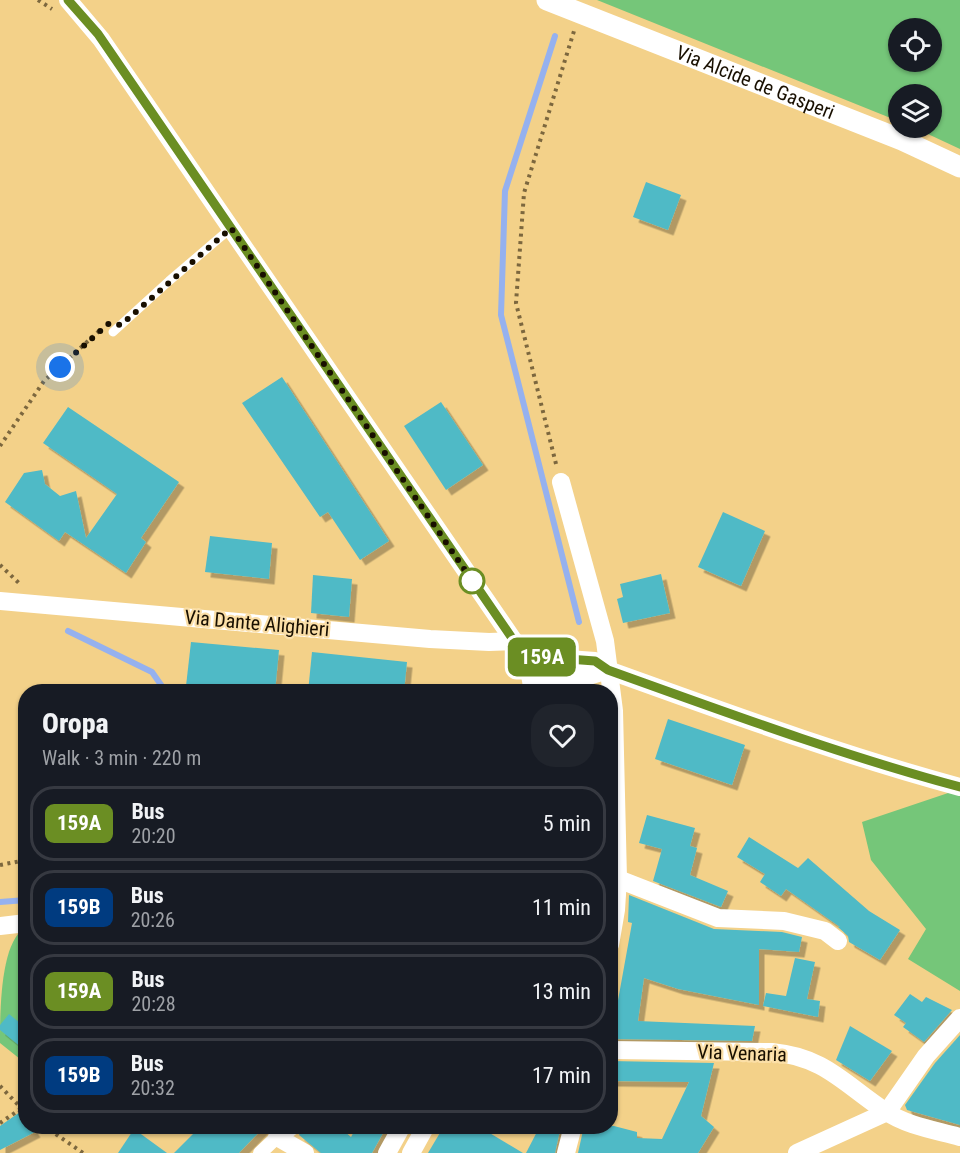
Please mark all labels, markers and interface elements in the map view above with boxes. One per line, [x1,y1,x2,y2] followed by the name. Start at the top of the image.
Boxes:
[888,18,942,138] map controls
[888,18,942,72] button: locate
[673,40,838,124] street label: Via Alcide de Gasperi
[888,84,942,138] button: layers
[45,352,75,382] your location
[459,568,485,594] unlabelled marker
[184,605,330,641] street label: Via Dante Alighieri
[500,638,584,676] line badge: 159A
[520,645,564,669] text: 159A
[531,704,594,767] button: heart
[42,707,109,740] text: Oropa
[42,746,201,770] text: Walk · 3 min · 220 m
[131,799,165,824] text: Bus
[57,811,101,835] text: 159A
[543,811,591,836] text: 5 min
[131,824,176,848] text: 20:20
[131,883,164,908] text: Bus
[57,895,101,919] text: 159B
[532,895,591,920] text: 11 min
[131,908,175,932] text: 20:26
[131,967,165,992] text: Bus
[57,979,101,1003] text: 159A
[532,979,591,1004] text: 13 min
[131,992,176,1016] text: 20:28
[697,1039,787,1067] street label: Via Venaria
[131,1051,164,1076] text: Bus
[57,1063,101,1087] text: 159B
[532,1063,591,1088] text: 17 min
[131,1076,175,1100] text: 20:32

